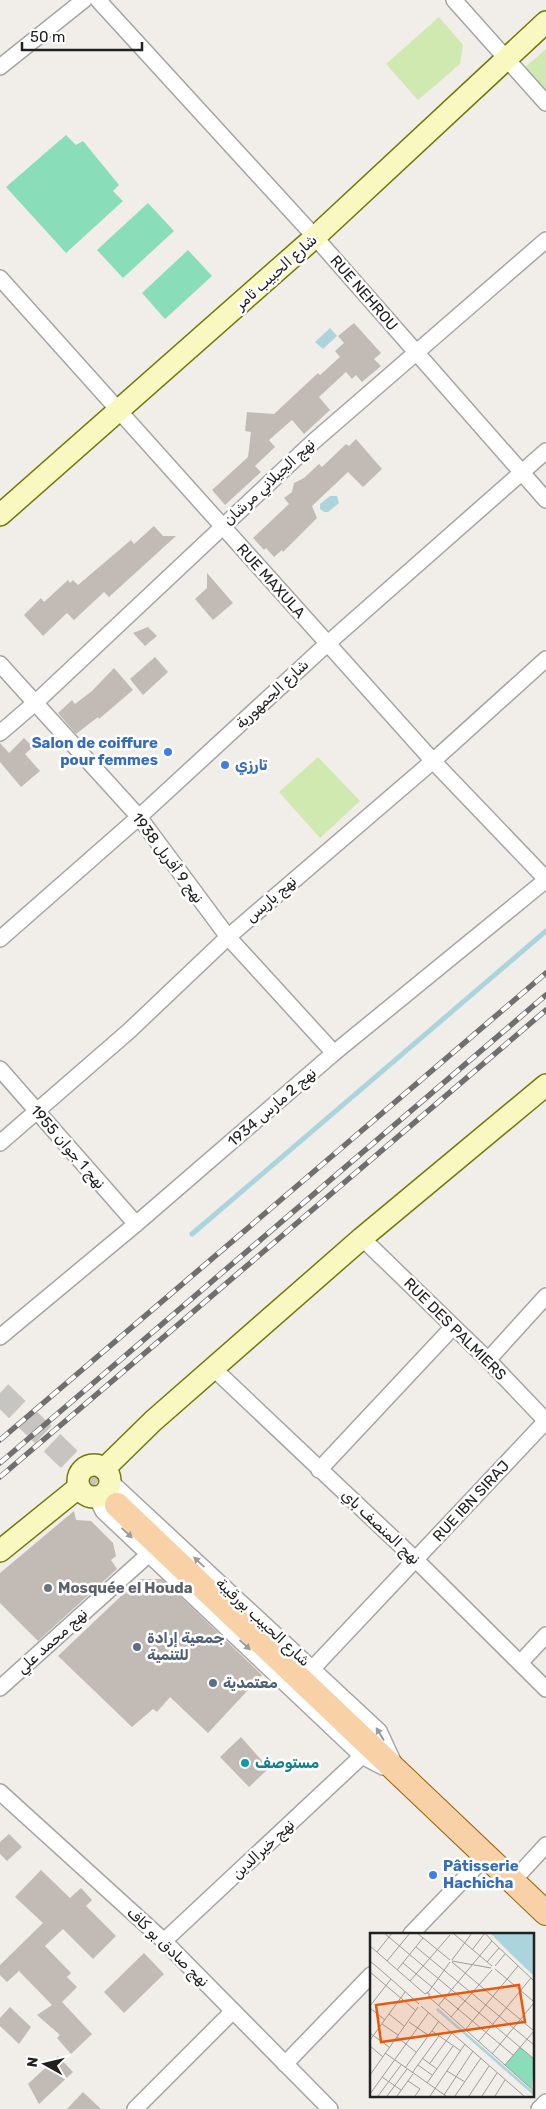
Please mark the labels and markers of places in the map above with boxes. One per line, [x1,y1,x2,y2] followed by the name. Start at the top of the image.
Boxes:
[32,734,158,769] place label: Salon de coiffure pour femmes
[162,746,174,758] marker: Salon de coiffure pour femmes
[235,756,268,776] place label: تارزي
[219,759,231,771] marker: تارزي
[58,1579,193,1597] place label: Mosquée el Houda
[42,1582,54,1594] marker: Mosquée el Houda
[147,1629,224,1664] place label: جمعية إرادة للتنمية
[131,1641,143,1653] marker: جمعية إرادة للتنمية
[223,1674,278,1692] place label: معتمدية
[207,1677,219,1689] marker: معتمدية
[255,1754,320,1772] place label: مستوصف
[239,1757,251,1769] marker: مستوصف
[443,1857,519,1892] place label: Pâtisserie Hachicha
[427,1869,439,1881] marker: Pâtisserie Hachicha

